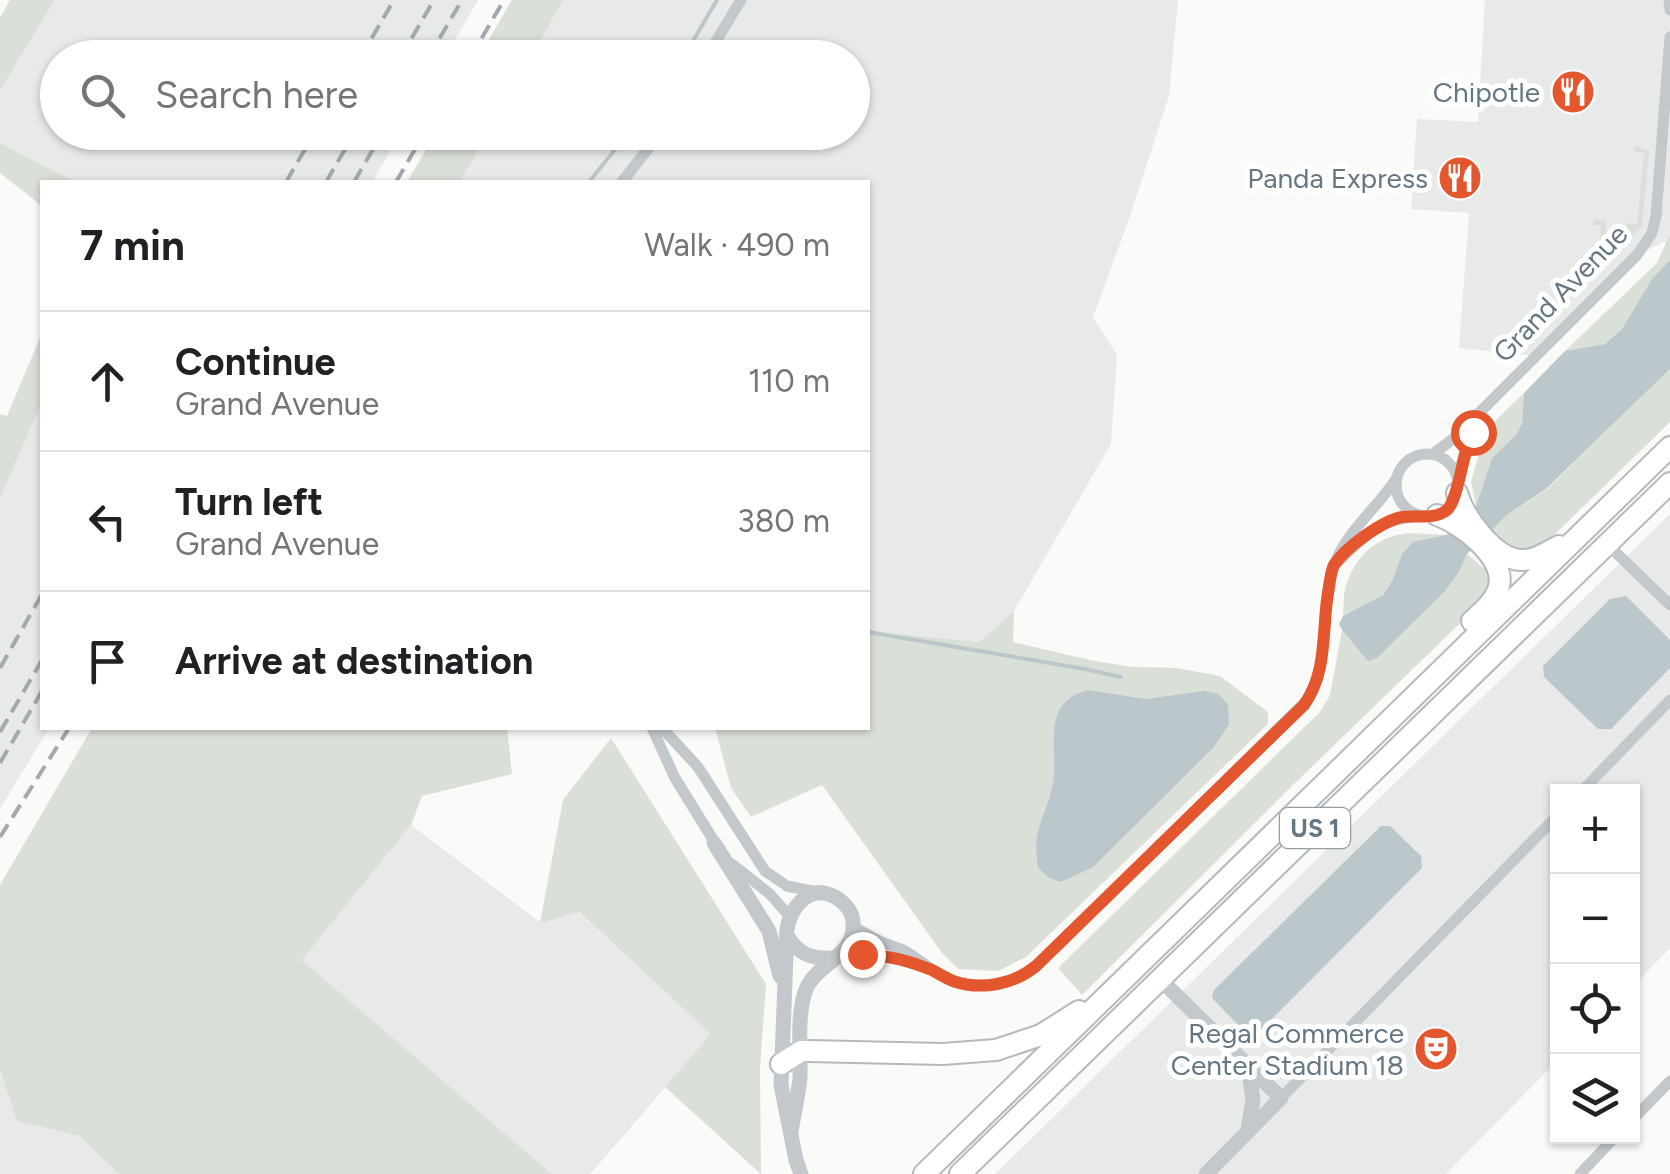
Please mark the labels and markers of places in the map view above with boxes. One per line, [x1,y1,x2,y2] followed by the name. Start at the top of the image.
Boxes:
[1550,69,1596,115] restaurant icon: Chipotle
[1433,75,1540,109] place label: Chipotle
[1437,155,1483,201] restaurant icon: Panda Express
[1247,161,1428,195] place label: Panda Express
[1171,1016,1404,1082] place label: Regal Commerce Center Stadium 18
[1413,1026,1459,1072] theatre icon: Regal Commerce Center Stadium 18

